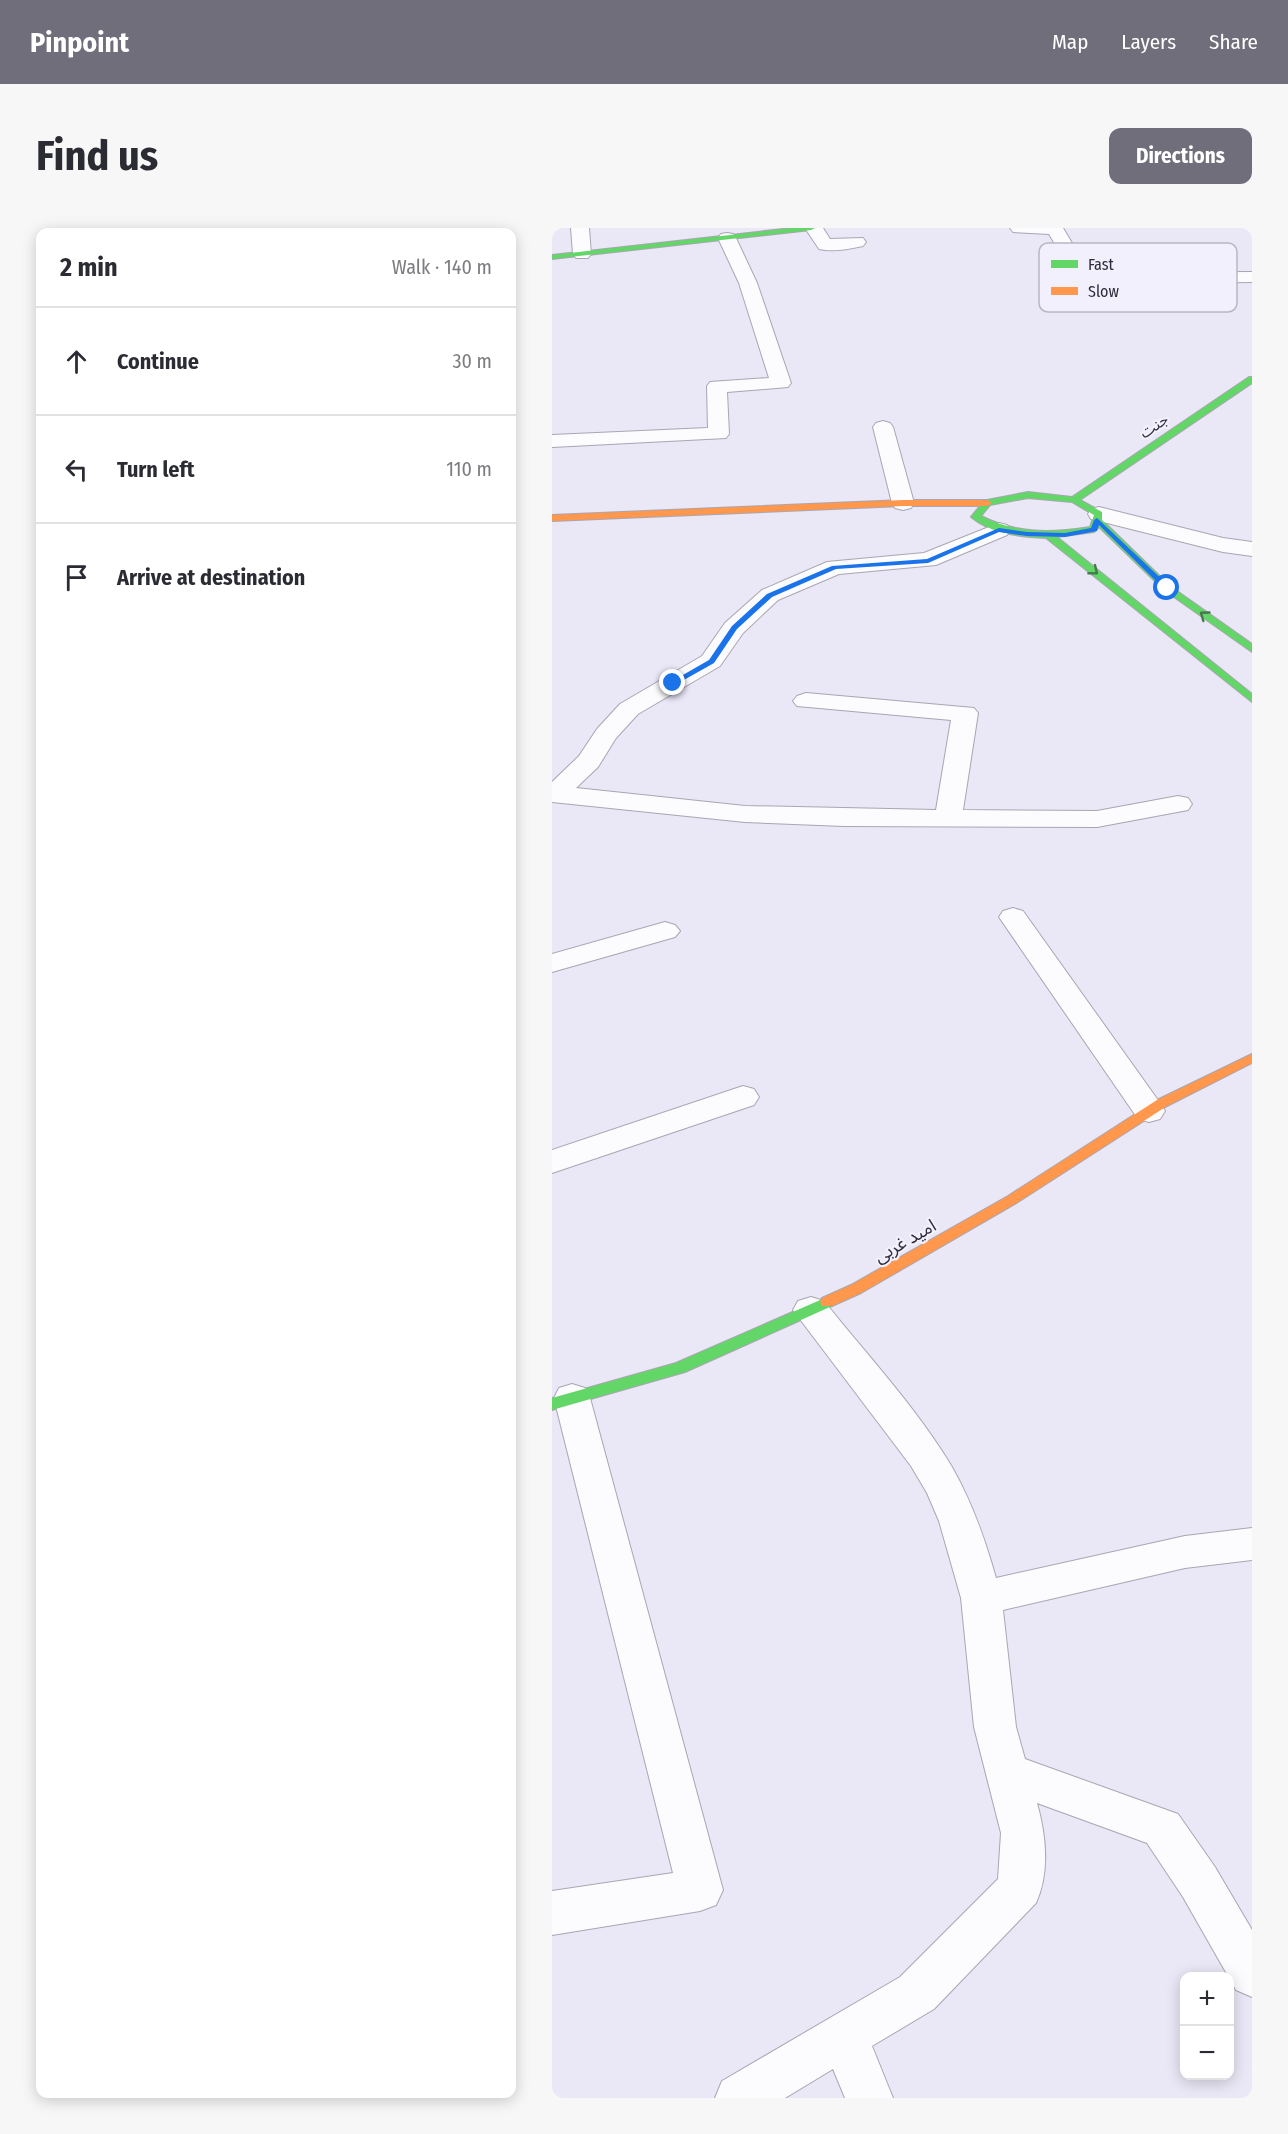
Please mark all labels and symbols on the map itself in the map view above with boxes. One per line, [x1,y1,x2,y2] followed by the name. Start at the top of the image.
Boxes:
[1039,243,1237,312] legend
[1088,255,1115,274] text: Fast
[1088,282,1119,301] text: Slow
[1136,410,1172,442] street label: جنت
[1087,564,1098,575] one-way arrow
[1153,574,1179,600] route start
[1200,611,1211,622] one-way arrow
[659,669,685,695] route end
[870,1214,940,1268] street label: امید غربی

